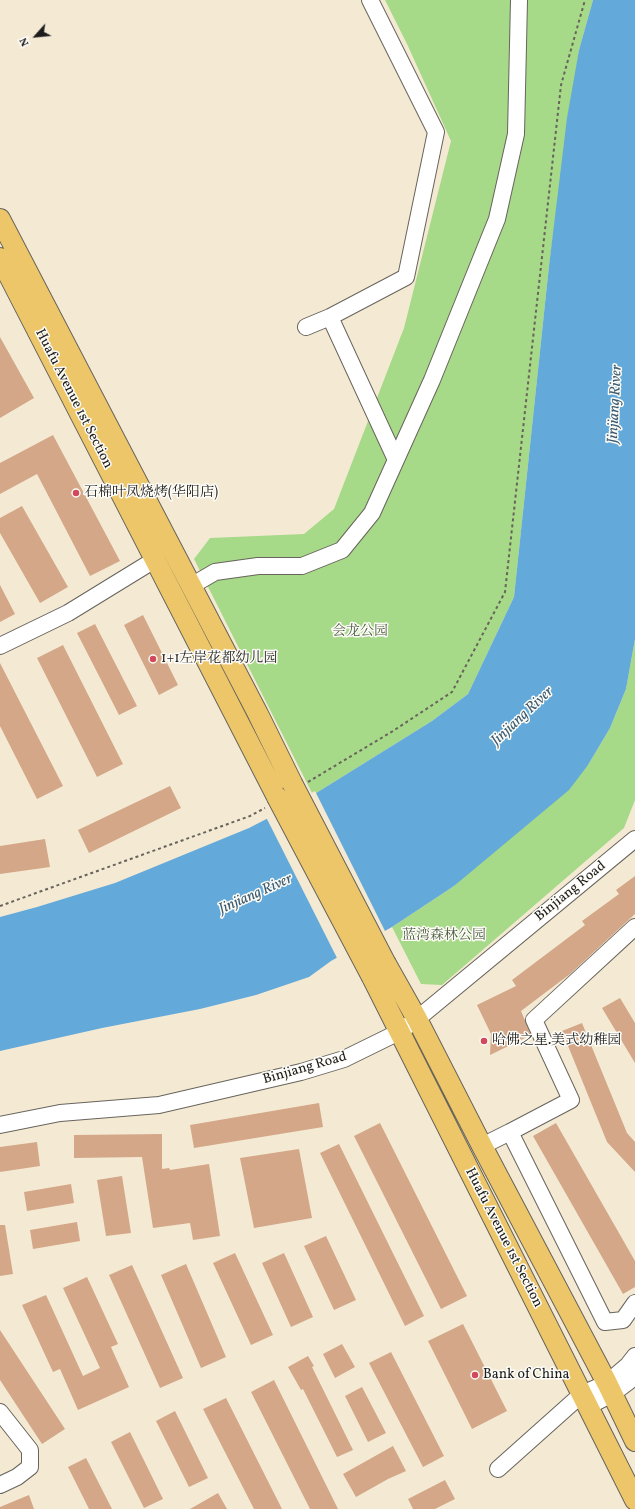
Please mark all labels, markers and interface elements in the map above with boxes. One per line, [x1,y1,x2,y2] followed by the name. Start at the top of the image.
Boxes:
[16,16,56,56] north arrow
[16,35,33,49] text: N
[31,326,115,472] street label: Huafu Avenue 1st Section
[605,364,627,444] water label: Jinjiang River
[84,485,218,501] place label: 石棉叶凤烧烤(华阳店)
[71,488,81,498] marker: 石棉叶凤烧烤(华阳店)
[332,624,388,640] park label: 会龙公园
[161,651,278,667] place label: 1+1左岸花都幼儿园
[148,654,158,664] marker: 1+1左岸花都幼儿园
[488,684,558,750] water label: Jinjiang River
[532,858,610,926] street label: Binjiang Road
[216,871,296,919] water label: Jinjiang River
[402,928,486,944] park label: 蓝湾森林公园
[492,1033,621,1049] place label: 哈佛之星.美式幼稚园
[479,1036,489,1046] marker: 哈佛之星.美式幼稚园
[261,1049,349,1089] street label: Binjiang Road
[461,1165,545,1311] street label: Huafu Avenue 1st Section
[483,1367,570,1383] place label: Bank of China
[470,1370,480,1380] marker: Bank of China

